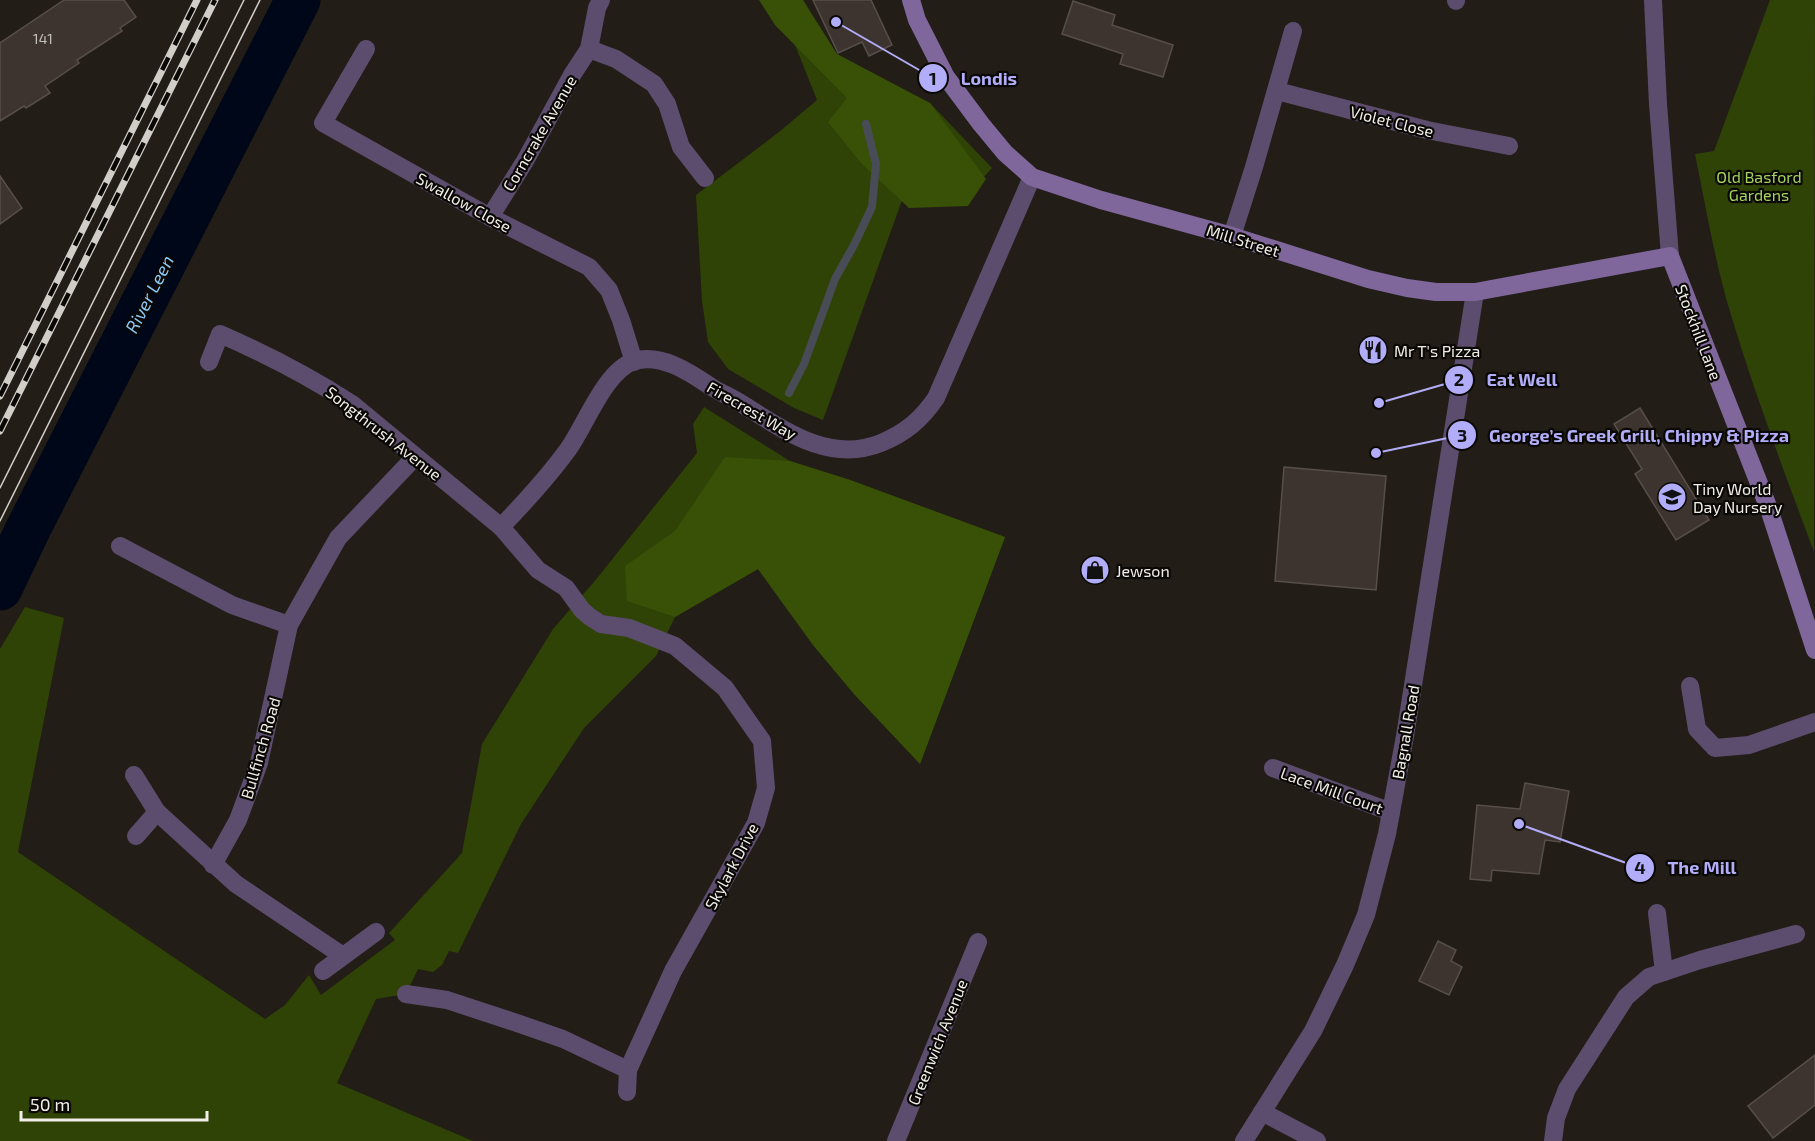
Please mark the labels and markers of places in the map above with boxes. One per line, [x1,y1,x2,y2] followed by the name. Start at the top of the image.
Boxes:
[918,60,1029,96] callout: Londis
[1357,334,1389,366] restaurant icon: Mr T's Pizza
[1394,341,1480,360] place label: Mr T's Pizza
[1444,362,1569,398] callout: Eat Well
[1447,417,1801,453] callout: George’s Greek Grill, Chippy & Pizza
[1693,479,1783,516] place label: Tiny World Day Nursery
[1656,481,1688,513] school or university icon: Tiny World Day Nursery
[1079,554,1111,586] shop icon: Jewson
[1116,561,1170,580] place label: Jewson
[1625,850,1748,886] callout: The Mill

